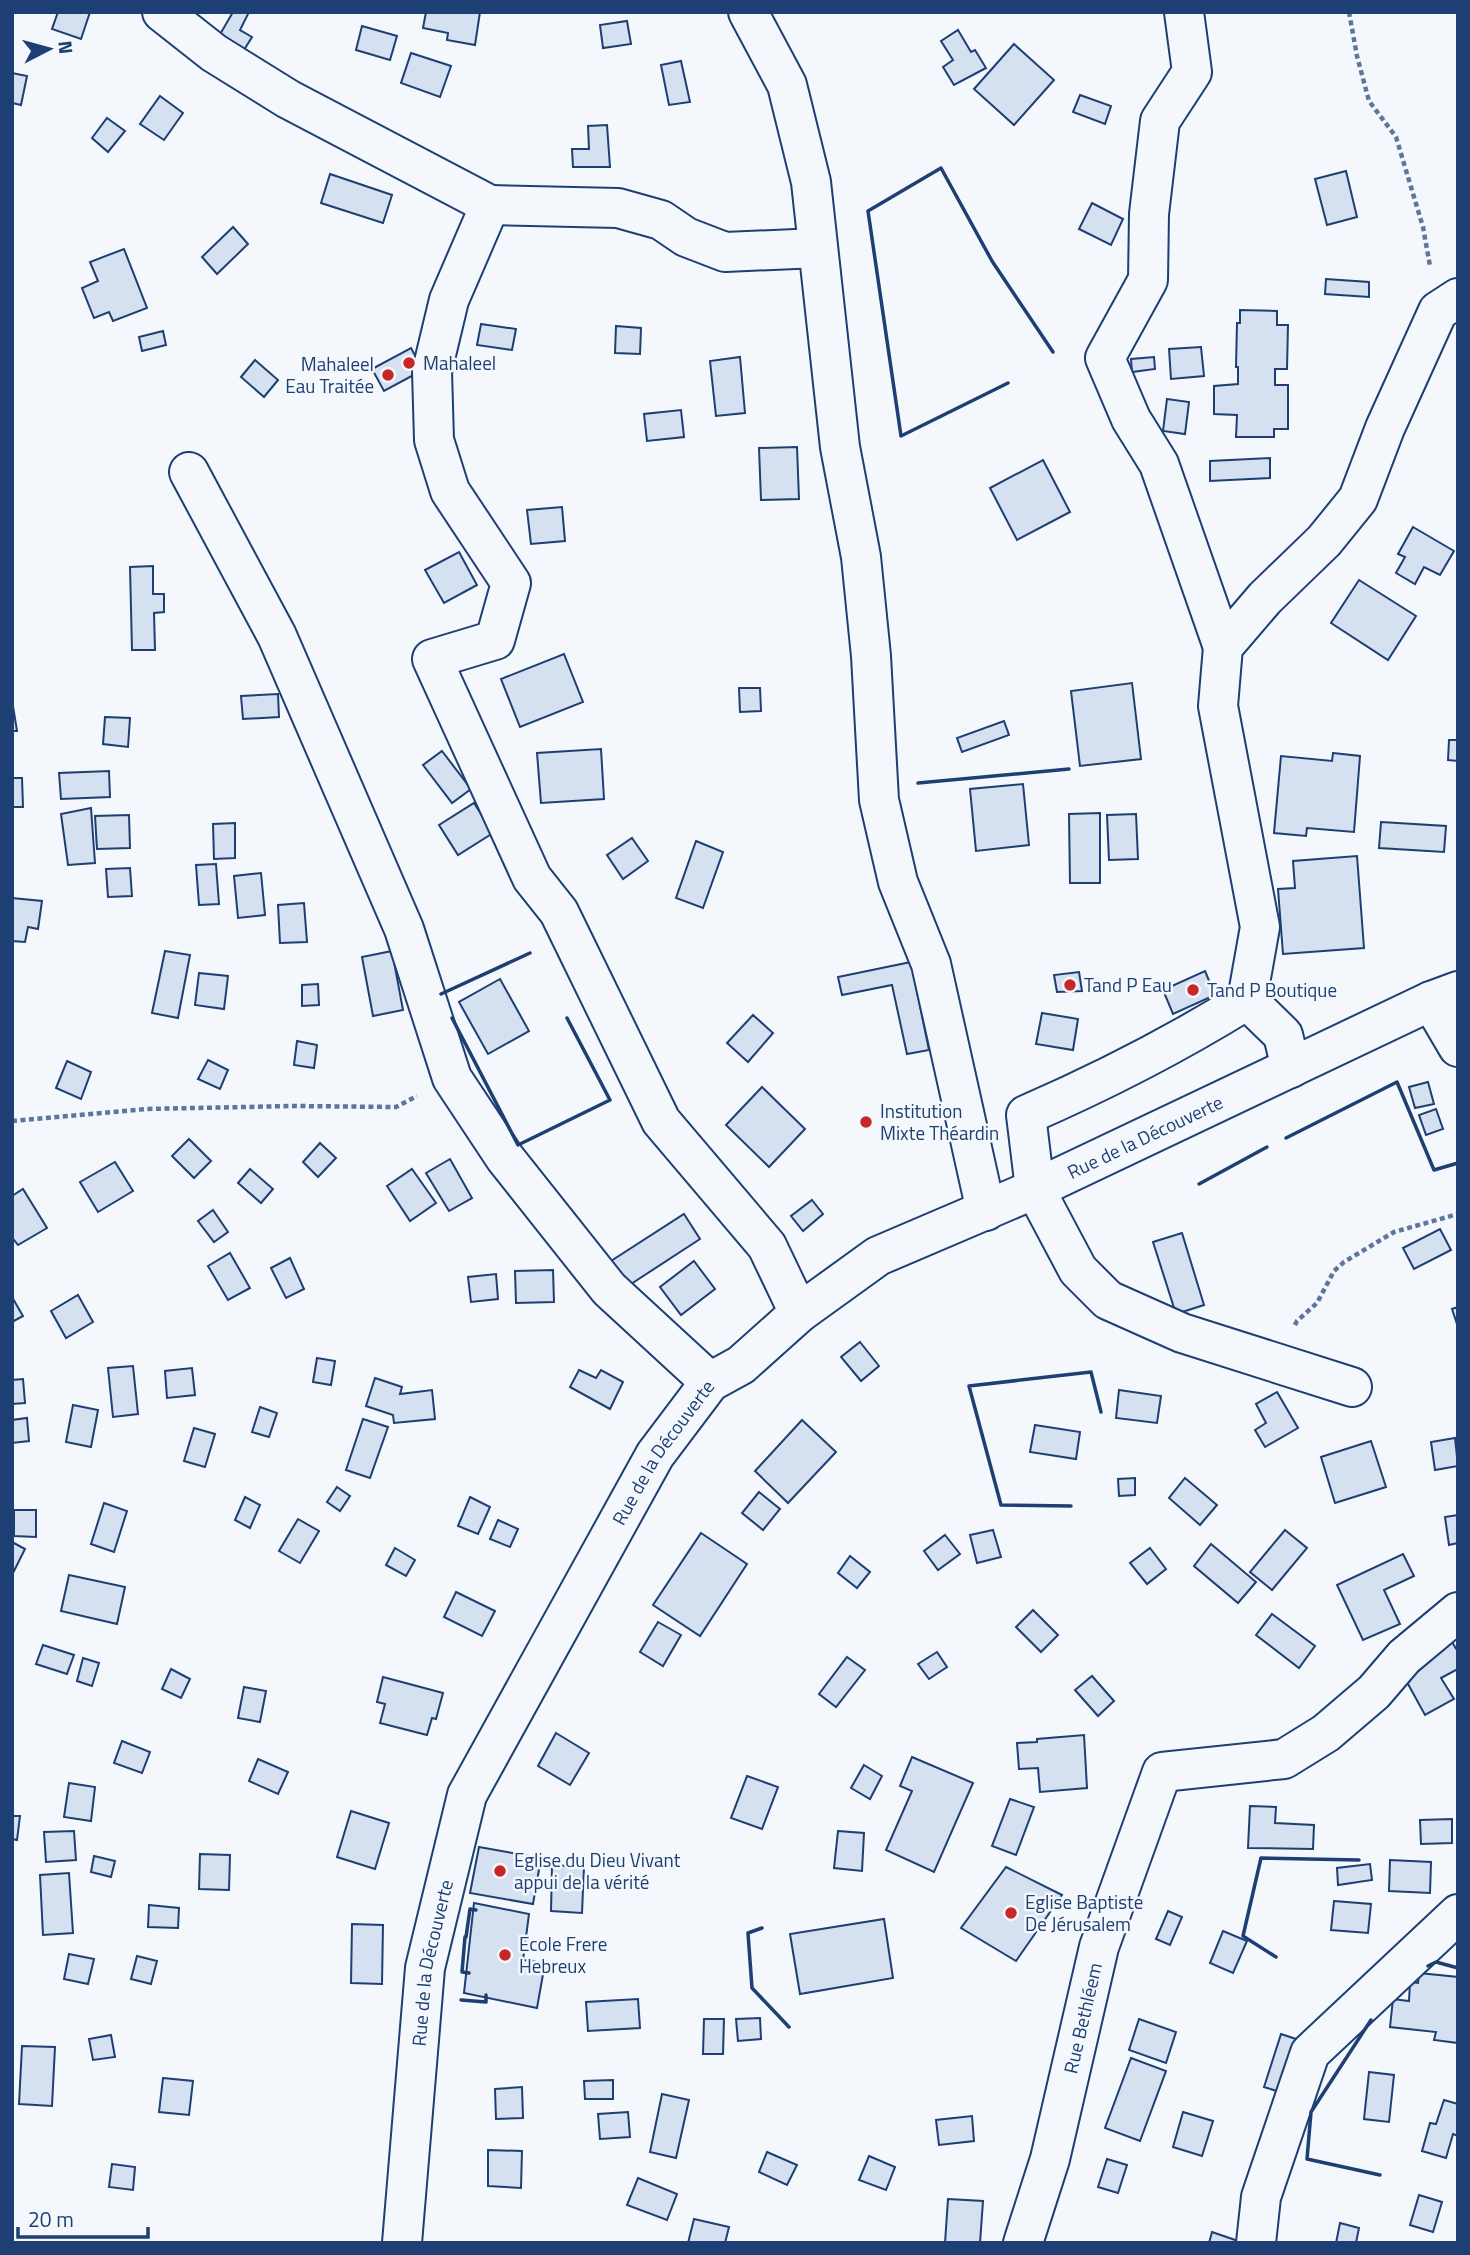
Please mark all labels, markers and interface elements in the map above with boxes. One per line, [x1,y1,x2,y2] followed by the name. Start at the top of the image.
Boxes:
[14,14,84,84] north arrow
[51,39,82,55] text: N
[423,348,496,377] place label: Mahaleel
[285,349,374,400] place label: Mahaleel Eau Traitée
[401,355,417,371] marker: Mahaleel
[380,367,396,383] marker: Mahaleel Eau Traitée
[1084,970,1172,999] place label: Tand P Eau
[1207,975,1337,1004] place label: Tand P Boutique
[1062,977,1078,993] marker: Tand P Eau
[1185,982,1201,998] marker: Tand P Boutique
[1062,1087,1227,1186] street label: Rue de la Découverte
[880,1096,999,1147] place label: Institution Mixte Théardin
[858,1114,874,1130] marker: Institution Mixte Théardin
[604,1373,721,1530] street label: Rue de la Découverte
[514,1845,681,1896] place label: Eglise du Dieu Vivant appui de la vérité
[492,1863,508,1879] marker: Eglise du Dieu Vivant appui de la vérité
[404,1876,460,2047] street label: Rue de la Découverte
[1025,1887,1143,1938] place label: Eglise Baptiste De Jérusalem
[1003,1905,1019,1921] marker: Eglise Baptiste De Jérusalem
[519,1929,607,1980] place label: Ecole Frere Hebreux
[497,1947,513,1963] marker: Ecole Frere Hebreux
[1055,1959,1109,2076] street label: Rue Bethléem
[18,2196,147,2240] scale bar
[28,2203,74,2235] text: 20 m

